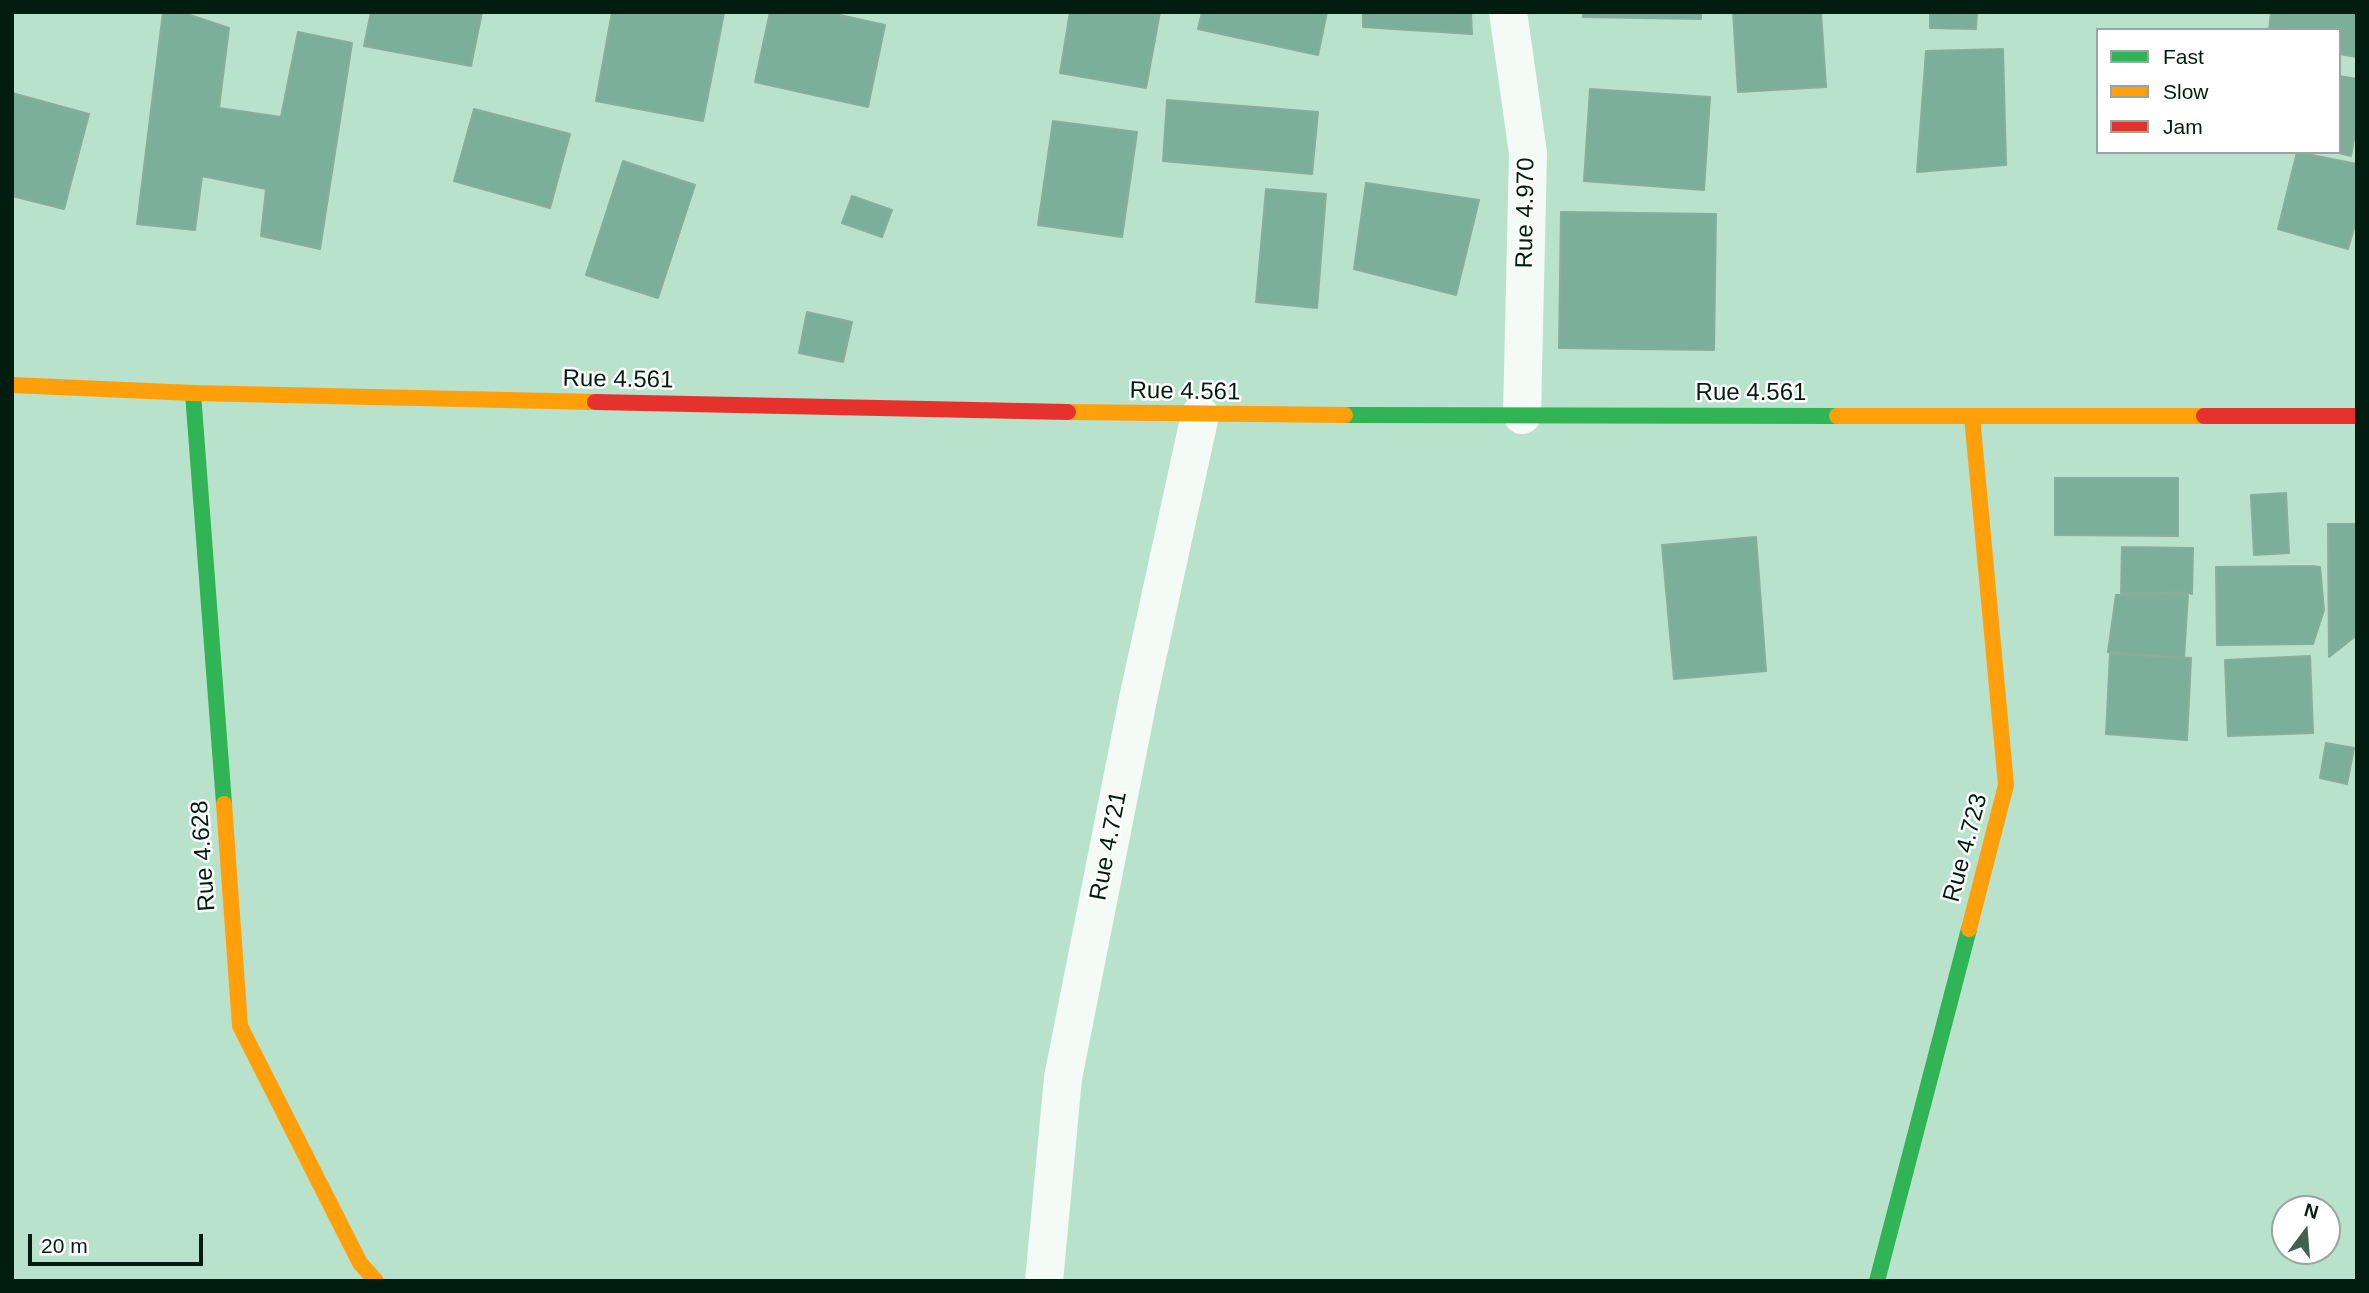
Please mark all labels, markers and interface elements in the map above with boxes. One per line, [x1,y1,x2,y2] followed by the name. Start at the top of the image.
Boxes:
[2096,28,2341,154] legend
[2163,45,2204,68] text: Fast
[2163,80,2209,103] text: Slow
[2163,115,2203,138] text: Jam
[1511,157,1541,269] street label: Rue 4.970
[562,365,674,395] street label: Rue 4.561
[1129,377,1241,407] street label: Rue 4.561
[1696,379,1806,407] street label: Rue 4.561
[1084,789,1134,903] street label: Rue 4.721
[1938,791,1994,905] street label: Rue 4.723
[186,800,222,912] street label: Rue 4.628
[2271,1195,2341,1265] north arrow
[2302,1199,2321,1223] text: N
[32,1220,206,1264] scale bar
[41,1234,88,1257] text: 20 m

